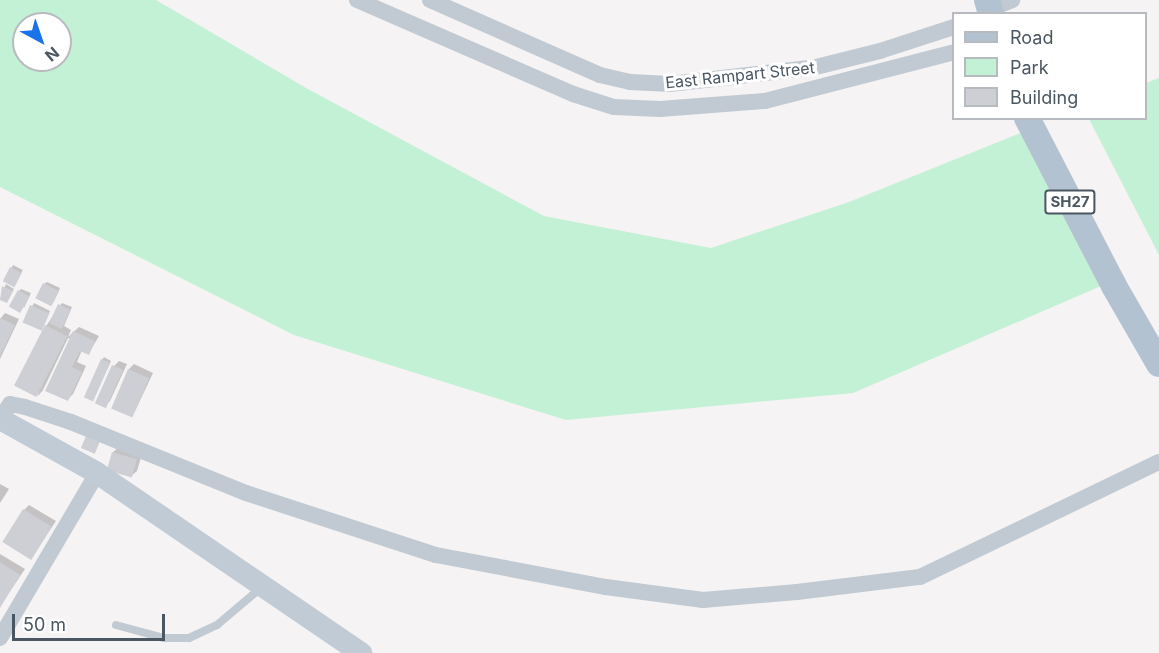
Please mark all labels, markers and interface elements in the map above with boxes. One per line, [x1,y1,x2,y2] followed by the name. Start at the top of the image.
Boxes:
[12,12,72,72] north arrow
[952,12,1147,120] legend
[1010,27,1053,48] text: Road
[41,43,63,66] text: N
[1010,57,1049,78] text: Park
[664,58,816,92] street label: East Rampart Street
[1010,87,1078,108] text: Building
[1043,190,1097,214] road number: SH27
[15,602,168,640] scale bar
[23,614,66,635] text: 50 m

